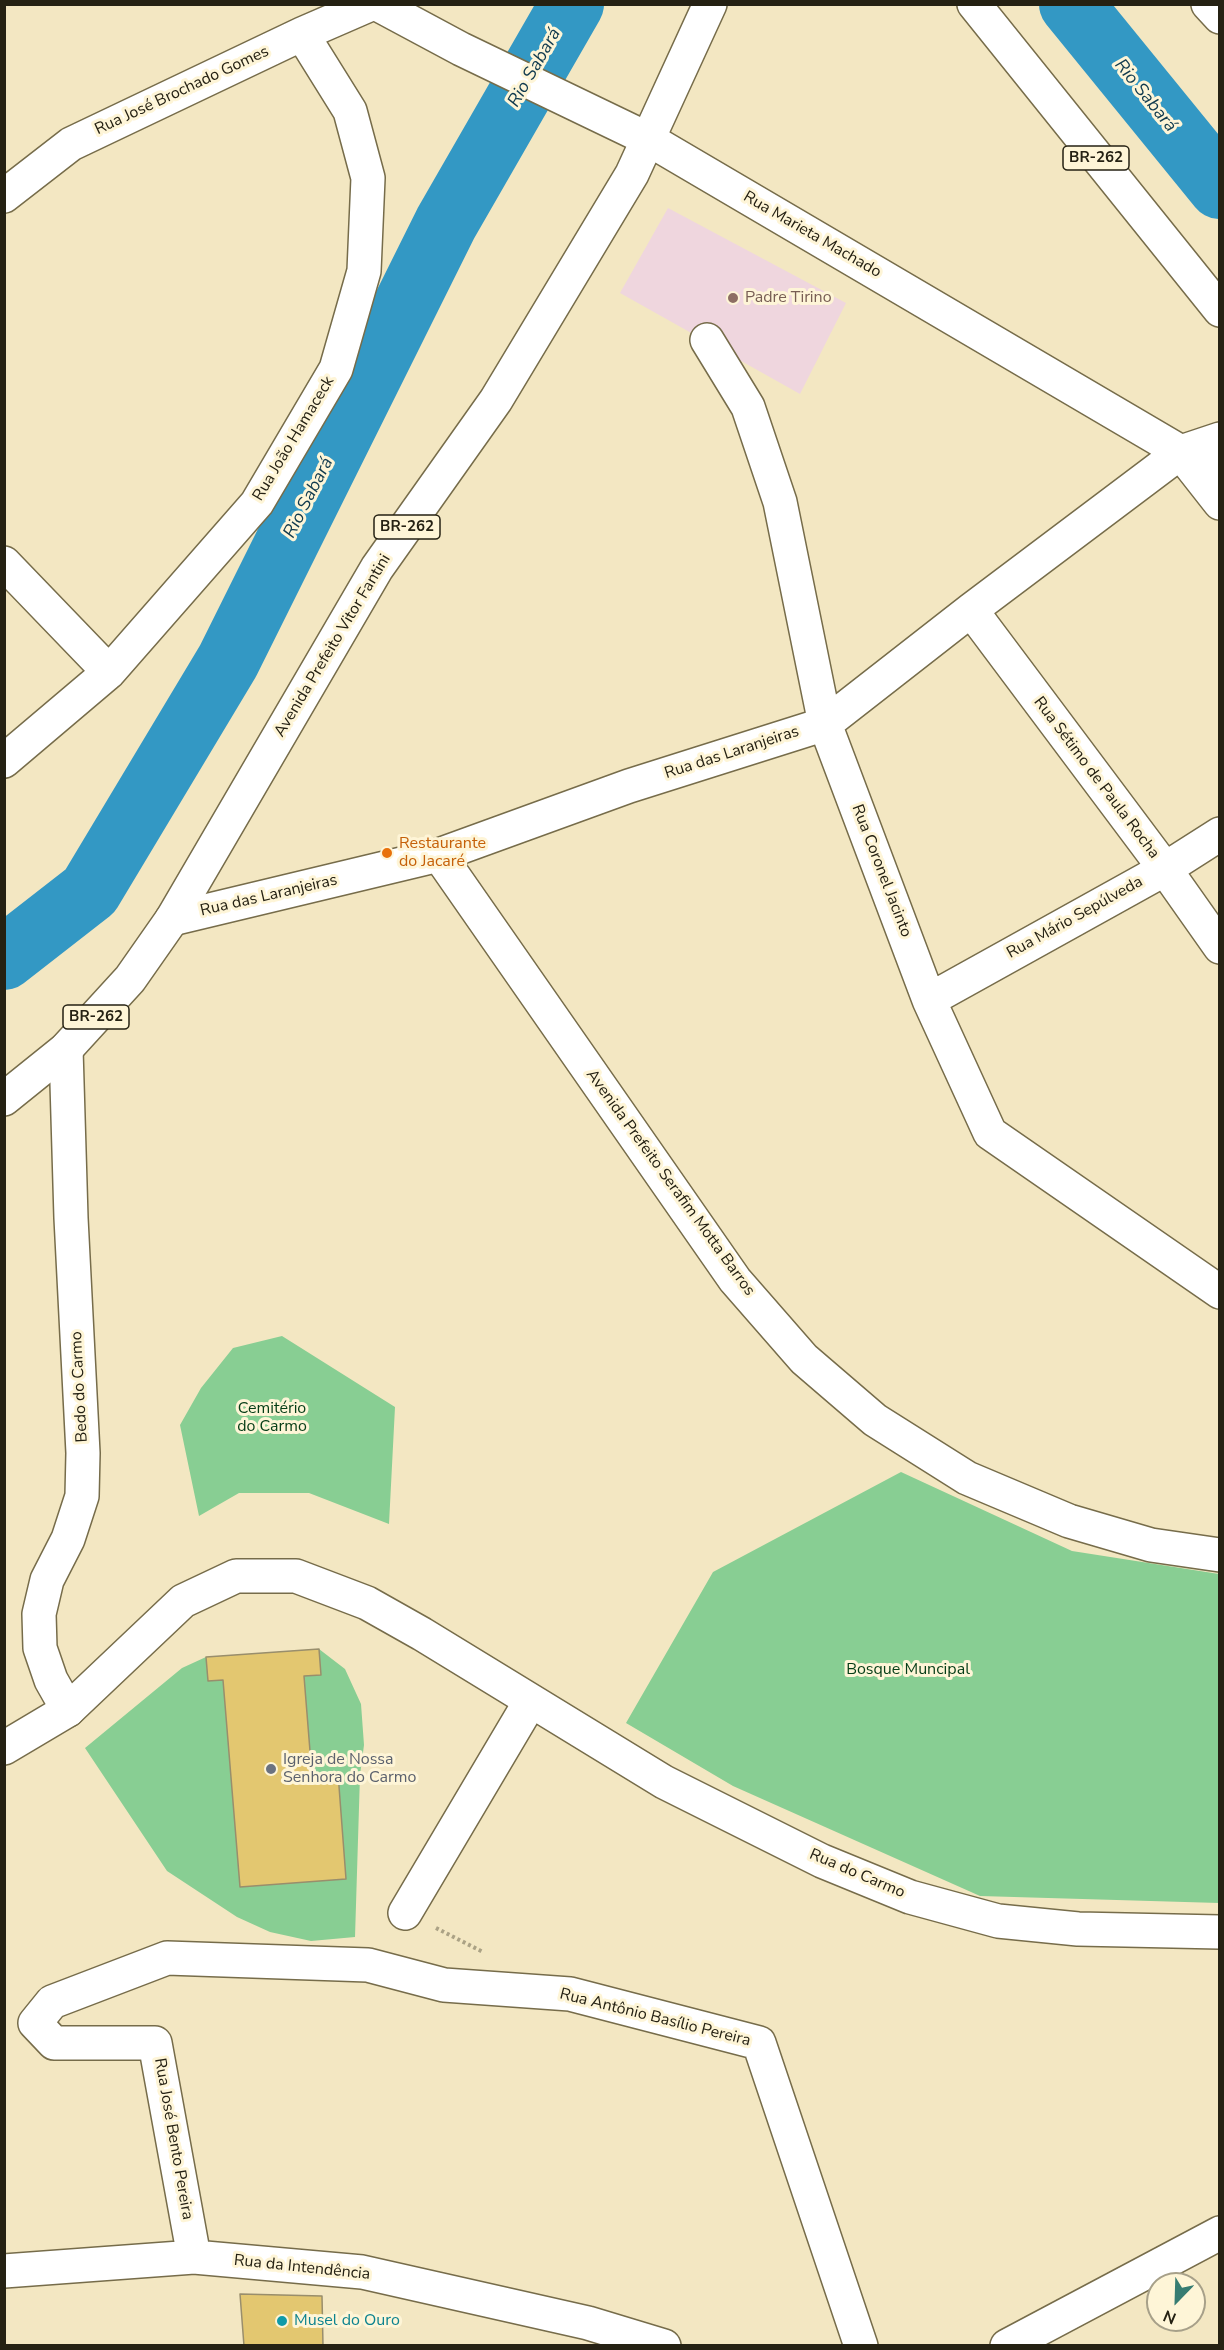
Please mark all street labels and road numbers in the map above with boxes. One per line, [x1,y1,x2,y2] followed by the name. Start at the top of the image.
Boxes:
[92,42,272,140] street label: Rua José Brochado Gomes
[1063,146,1129,170] road number: BR-262
[740,188,884,282] street label: Rua Marieta Machado
[249,373,339,505] street label: Rua João Hamaceck
[374,515,440,539] road number: BR-262
[271,551,395,741] street label: Avenida Prefeito Vitor Fantini
[1029,693,1163,863] street label: Rua Sétimo de Paula Rocha
[662,722,802,784] street label: Rua das Laranjeiras
[847,802,915,940] street label: Rua Coronel Jacinto
[199,871,339,921] street label: Rua das Laranjeiras
[1004,873,1146,963] street label: Rua Mário Sepúlveda
[63,1005,129,1029] road number: BR-262
[581,1066,759,1300] street label: Avenida Prefeito Serafim Motta Barros
[68,1331,92,1443] street label: Bedo do Carmo
[806,1845,908,1903] street label: Rua do Carmo
[558,1985,752,2051] street label: Rua Antônio Basílio Pereira
[149,2057,197,2221] street label: Rua José Bento Pereira
[233,2251,371,2285] street label: Rua da Intendência

